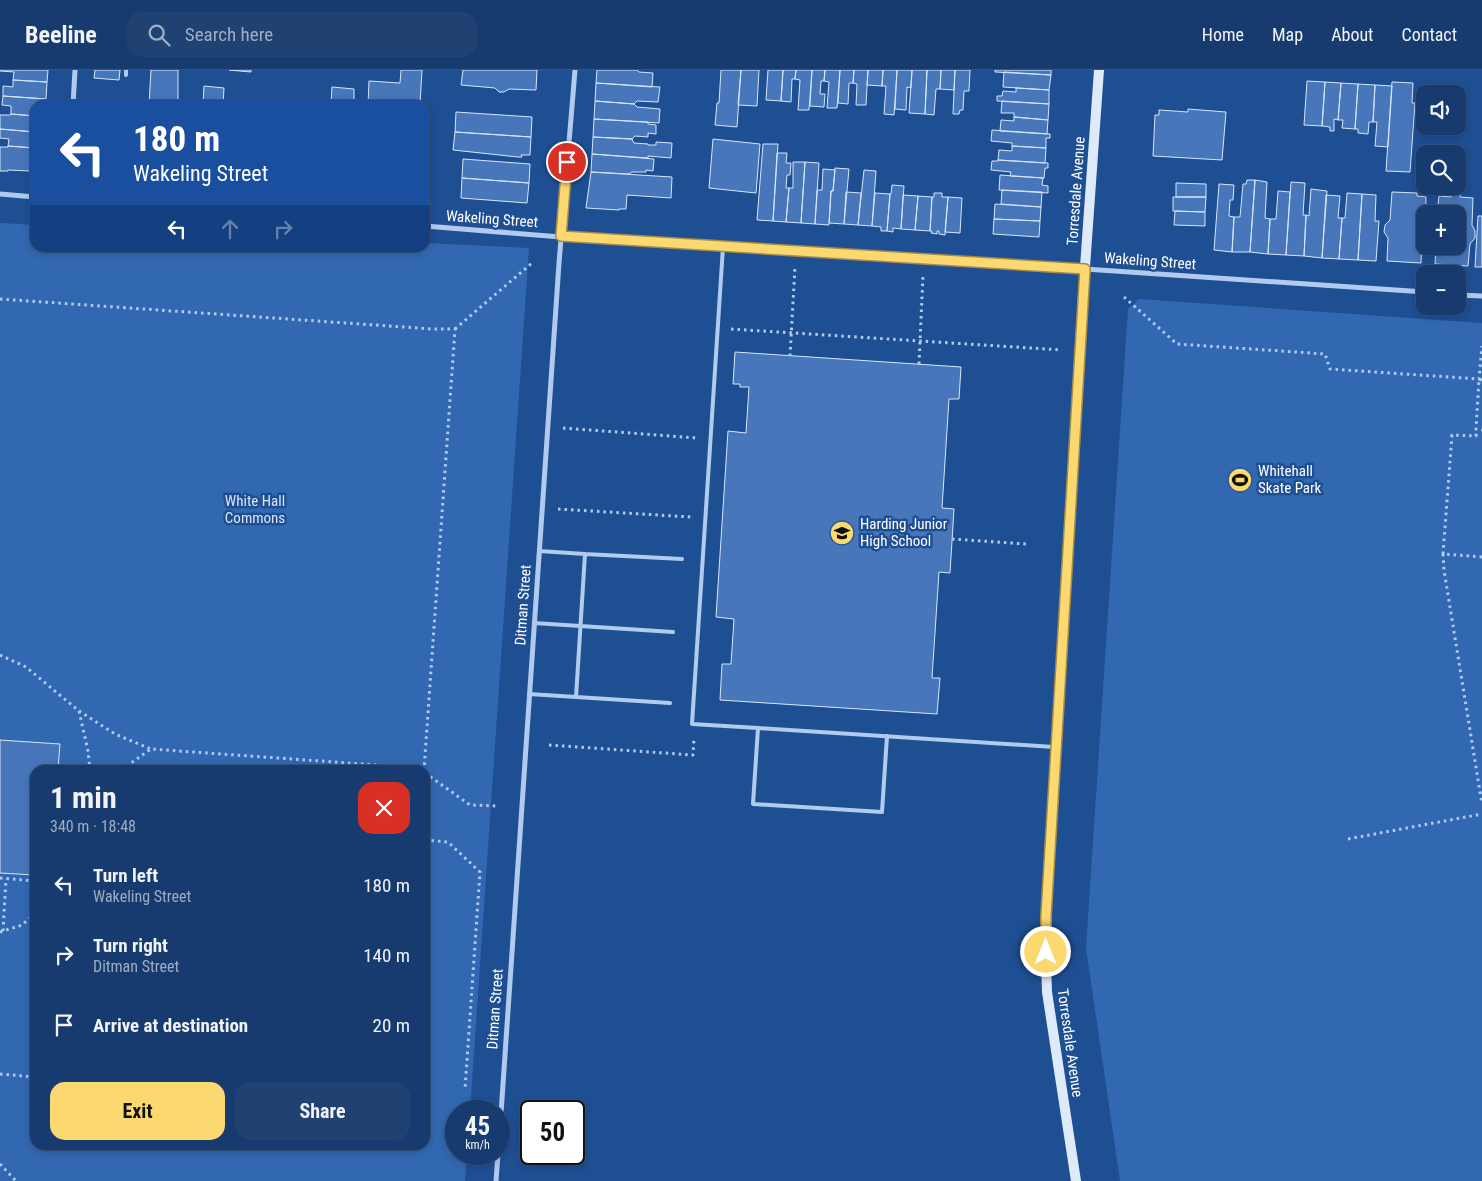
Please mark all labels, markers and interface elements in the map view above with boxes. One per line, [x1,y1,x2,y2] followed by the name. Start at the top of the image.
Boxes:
[127,12,477,57] search box
[25,21,97,49] text: Beeline
[145,21,173,49] icon: search
[185,23,273,46] text: Search here
[1202,24,1244,45] text: Home
[1272,24,1303,45] text: Map
[1331,24,1373,45] text: About
[1401,24,1457,45] text: Contact
[1416,85,1466,315] map controls
[1416,85,1466,135] button: sound
[133,119,220,160] text: 180 m
[50,120,115,185] icon: left
[1063,136,1089,246] street label: Torresdale Avenue
[546,141,588,183] pin
[1416,145,1466,195] button: search
[553,148,581,176] icon: arrive
[133,161,268,186] text: Wakeling Street
[1416,205,1466,255] button: +
[445,207,539,231] street label: Wakeling Street
[163,215,191,243] icon: left
[216,215,244,243] icon: ahead
[269,215,297,243] icon: right
[1103,249,1197,273] street label: Wakeling Street
[1416,265,1466,315] button: −
[1258,462,1322,497] place label: Whitehall Skate Park
[1227,467,1253,493] sports icon: Whitehall Skate Park
[225,492,285,527] park label: White Hall Commons
[860,515,948,550] place label: Harding Junior High School
[829,520,855,546] school or university icon: Harding Junior High School
[511,564,535,646] street label: Ditman Street
[50,780,117,815] text: 1 min
[358,782,410,834] button: close
[50,817,136,836] text: 340 m · 18:48
[93,864,158,887] text: Turn left
[50,871,78,899] icon: left
[363,874,410,897] text: 180 m
[93,887,191,906] text: Wakeling Street
[1019,925,1071,977] position arrow
[93,934,168,957] text: Turn right
[50,941,78,969] icon: right
[363,944,410,967] text: 140 m
[93,957,179,976] text: Ditman Street
[483,968,507,1050] street label: Ditman Street
[1053,988,1087,1098] street label: Torresdale Avenue
[50,1011,78,1039] icon: arrive
[93,1014,248,1037] text: Arrive at destination
[373,1014,410,1037] text: 20 m
[50,1082,225,1140] button: Exit
[235,1082,410,1140] button: Share
[520,1100,585,1165] speed limit sign: 50
[465,1112,490,1141] text: 45
[465,1138,490,1152] text: km/h

